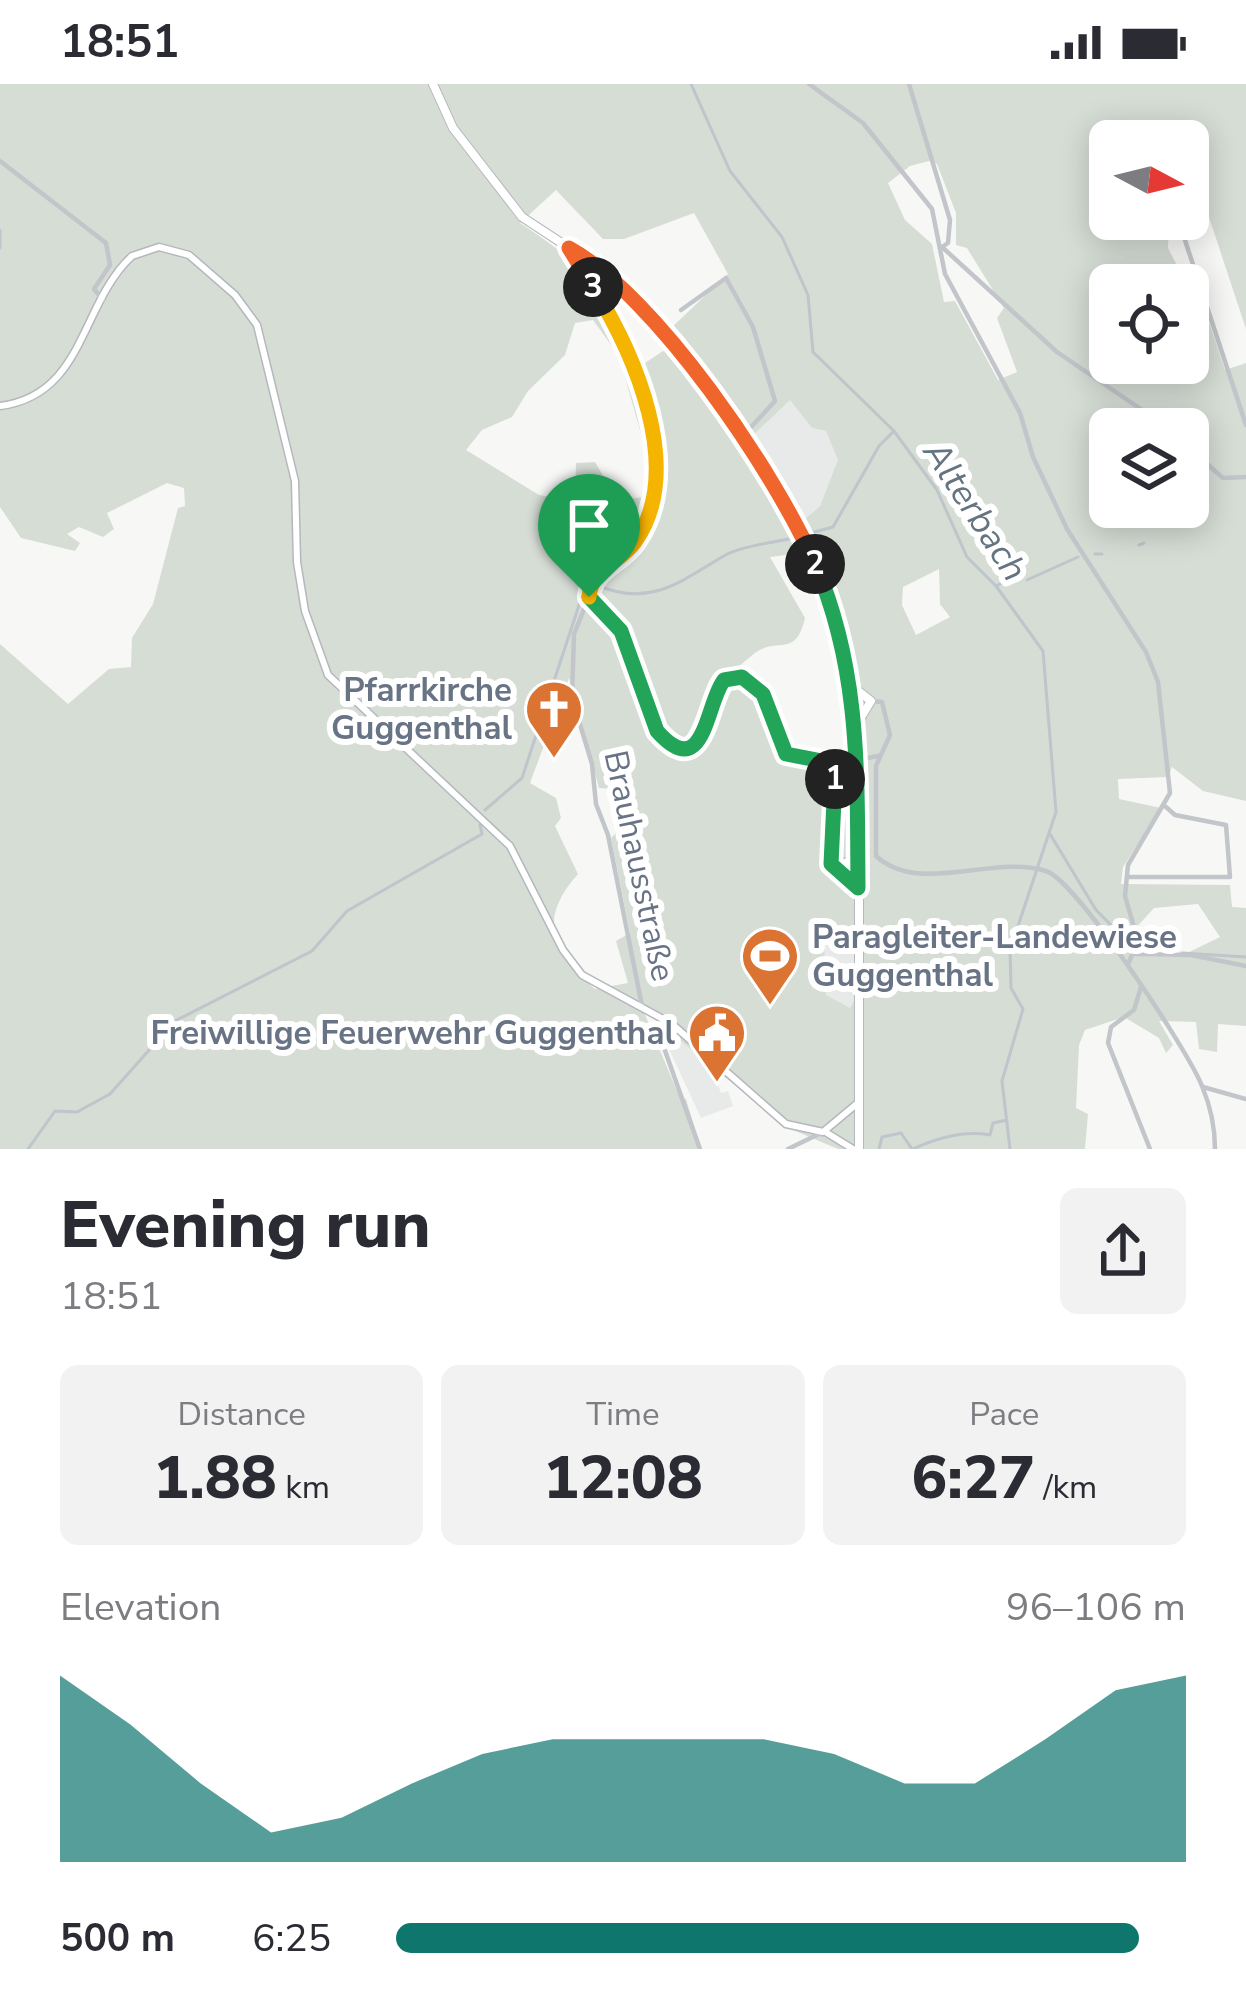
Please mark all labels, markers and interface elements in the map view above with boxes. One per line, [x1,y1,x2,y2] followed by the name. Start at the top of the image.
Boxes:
[60,12,179,73] text: 18:51
[1089,120,1209,240] north arrow
[1089,120,1209,528] map controls
[563,257,623,317] pin: 3
[583,264,603,309] text: 3
[1089,264,1209,384] button: locate
[1089,408,1209,528] button: layers
[911,430,1039,591] water label: Alterbach
[538,474,640,597] pin
[556,492,622,558] icon: arrive
[785,534,845,594] pin: 2
[805,541,825,586] text: 2
[331,668,512,751] place label: Pfarrkirche Guggenthal
[523,678,585,760] church icon: Pfarrkirche Guggenthal
[593,746,685,986] street label: Brauhausstraße
[805,749,865,809] pin: 1
[825,756,845,801] text: 1
[812,915,1177,998] place label: Paragleiter-Landewiese Guggenthal
[739,925,801,1007] sports icon: Paragleiter-Landewiese Guggenthal
[686,1002,748,1084] public building icon: Freiwillige Feuerwehr Guggenthal
[150,1011,675,1056] place label: Freiwillige Feuerwehr Guggenthal
[60,1180,431,1270] text: Evening run
[1060,1188,1186,1314] button: share
[60,1270,163,1323] text: 18:51
[178,1392,306,1437] text: Distance
[586,1392,660,1437] text: Time
[969,1392,1039,1437] text: Pace
[153,1437,277,1519] text: 1.88
[543,1437,703,1519] text: 12:08
[911,1437,1035,1519] text: 6:27
[277,1465,330,1510] text: km
[1035,1465,1097,1510] text: /km
[60,1581,221,1634] text: Elevation
[1006,1581,1186,1634] text: 96–106 m
[60,1912,175,1965] text: 500 m
[252,1912,331,1965] text: 6:25

